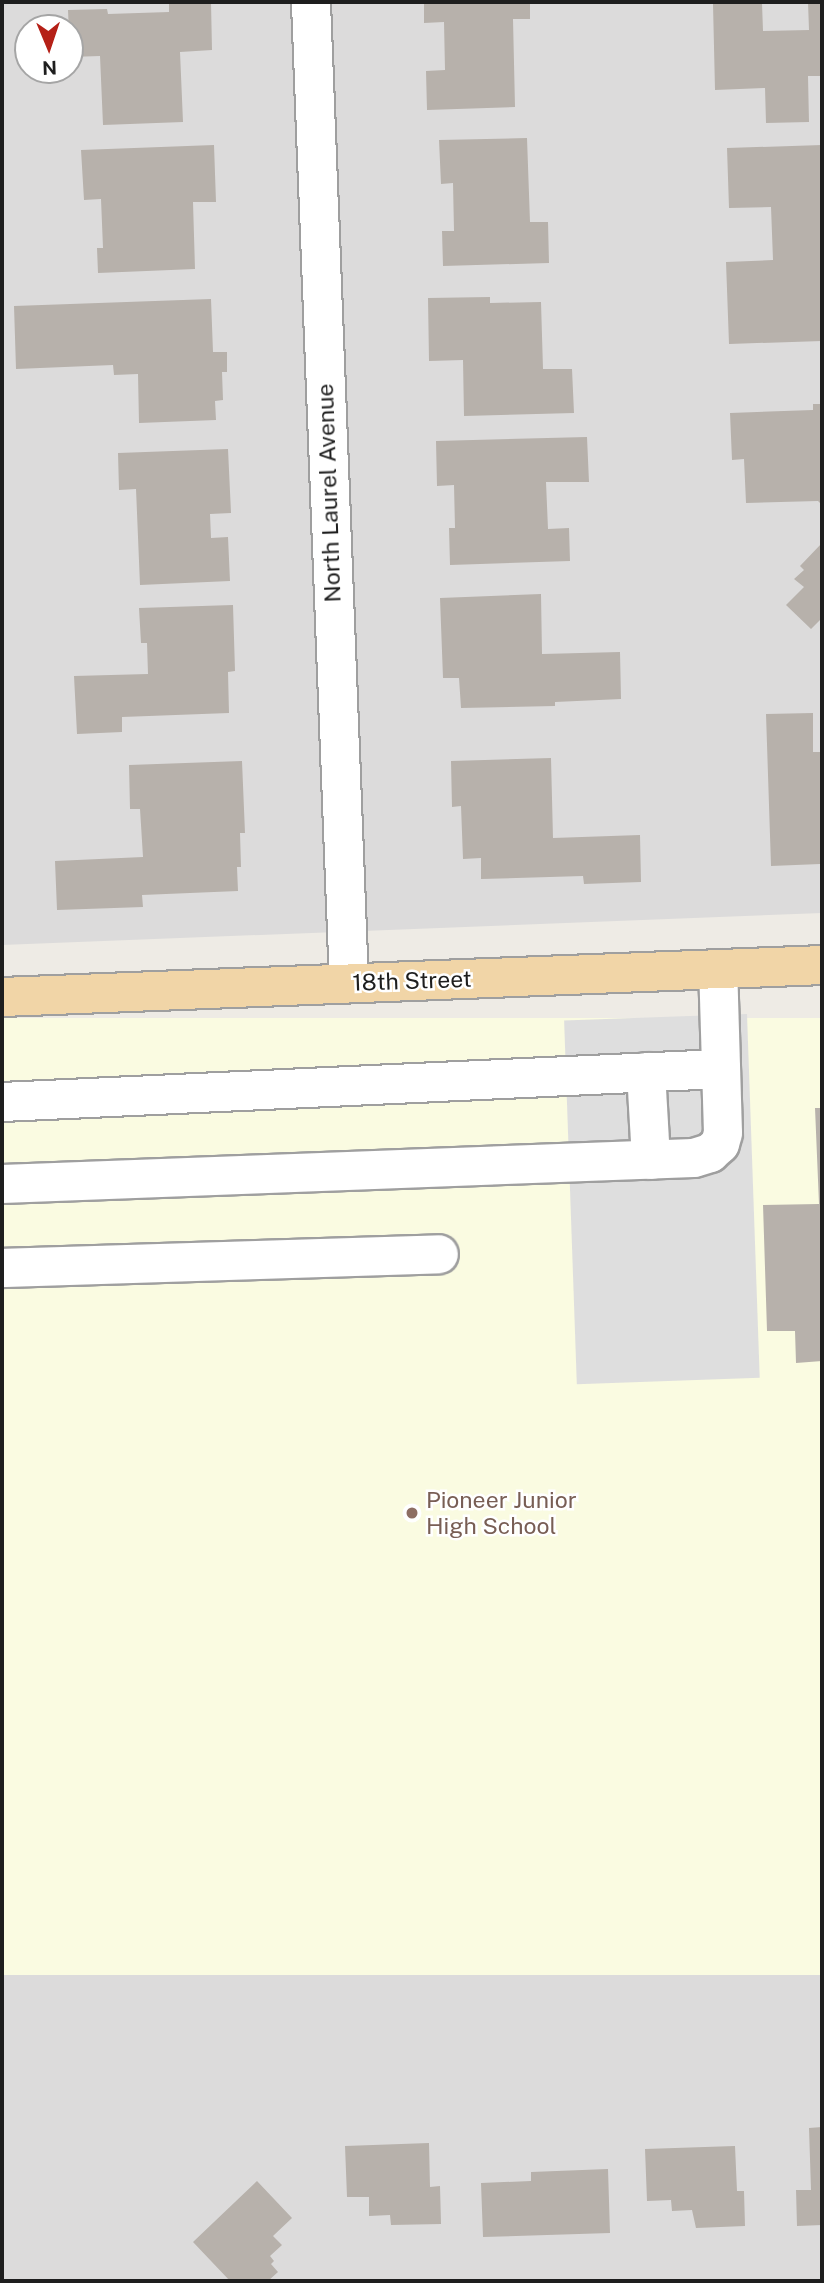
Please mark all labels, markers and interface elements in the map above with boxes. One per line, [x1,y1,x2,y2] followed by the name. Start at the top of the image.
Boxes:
[14,14,84,84] north arrow
[42,57,57,79] text: N
[311,383,347,603] street label: North Laurel Avenue
[352,965,472,997] street label: 18th Street
[426,1486,577,1540] place label: Pioneer Junior High School
[404,1505,420,1521] marker: Pioneer Junior High School

